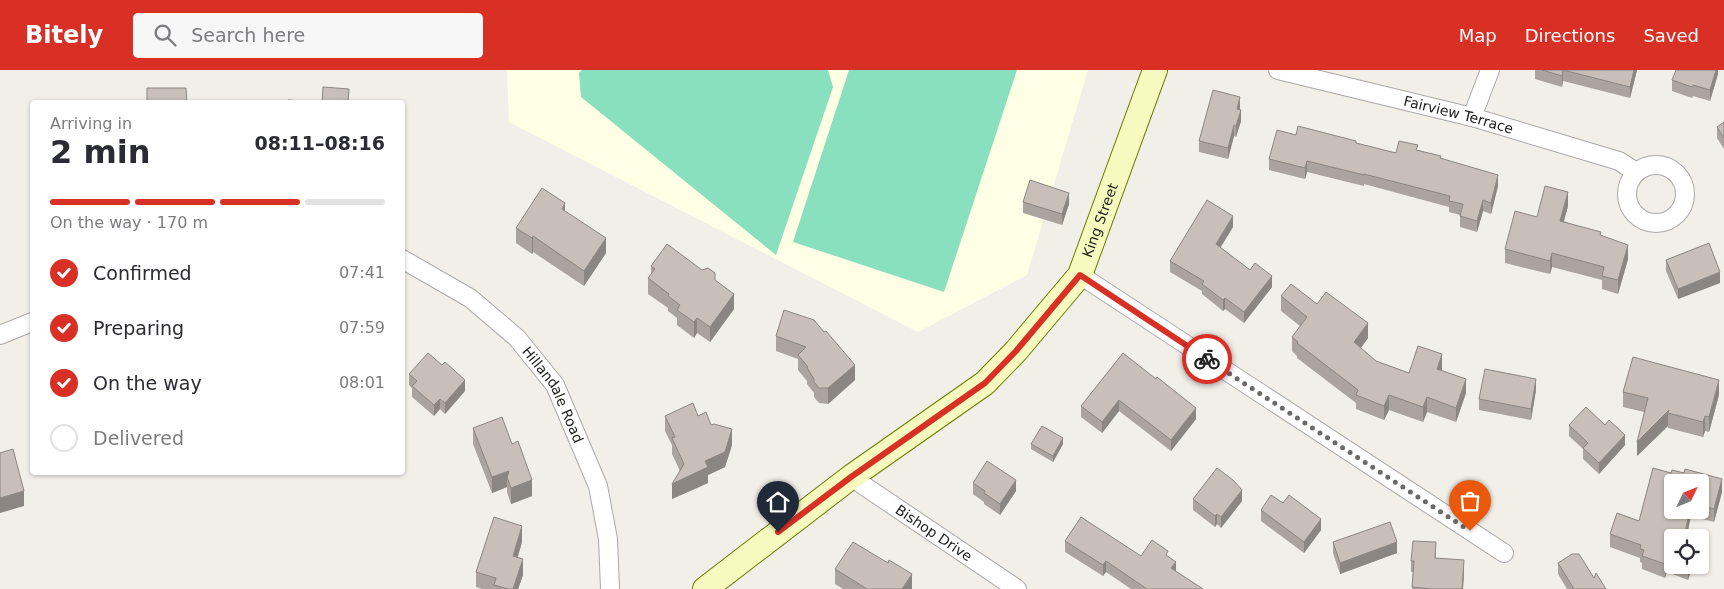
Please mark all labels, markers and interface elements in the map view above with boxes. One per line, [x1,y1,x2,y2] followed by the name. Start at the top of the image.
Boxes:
[133,13,483,58] search box
[25,21,103,49] text: Bitely
[151,21,179,49] icon: search
[191,24,305,46] text: Search here
[1459,25,1497,46] text: Map
[1525,25,1615,46] text: Directions
[1643,25,1699,46] text: Saved
[1402,93,1515,137] street label: Fairview Terrace
[50,114,132,133] text: Arriving in
[255,132,385,154] text: 08:11–08:16
[50,133,151,171] text: 2 min
[1079,180,1121,259] street label: King Street
[50,213,208,232] text: On the way · 170 m
[50,259,78,287] icon: check
[93,262,192,284] text: Confirmed
[339,263,385,282] text: 07:41
[50,314,78,342] icon: check
[93,317,184,339] text: Preparing
[339,318,385,337] text: 07:59
[1182,334,1232,384] courier
[519,343,587,445] street label: Hillandale Road
[1193,345,1221,373] icon: bike
[50,369,78,397] icon: check
[93,372,202,394] text: On the way
[339,373,385,392] text: 08:01
[93,427,184,449] text: Delivered
[1664,474,1709,519] north arrow
[1664,474,1709,574] map controls
[1449,480,1491,531] pin
[757,481,799,532] pin
[1456,487,1484,515] icon: bag
[764,488,792,516] icon: home
[893,501,975,564] street label: Bishop Drive
[1664,529,1709,574] button: locate

